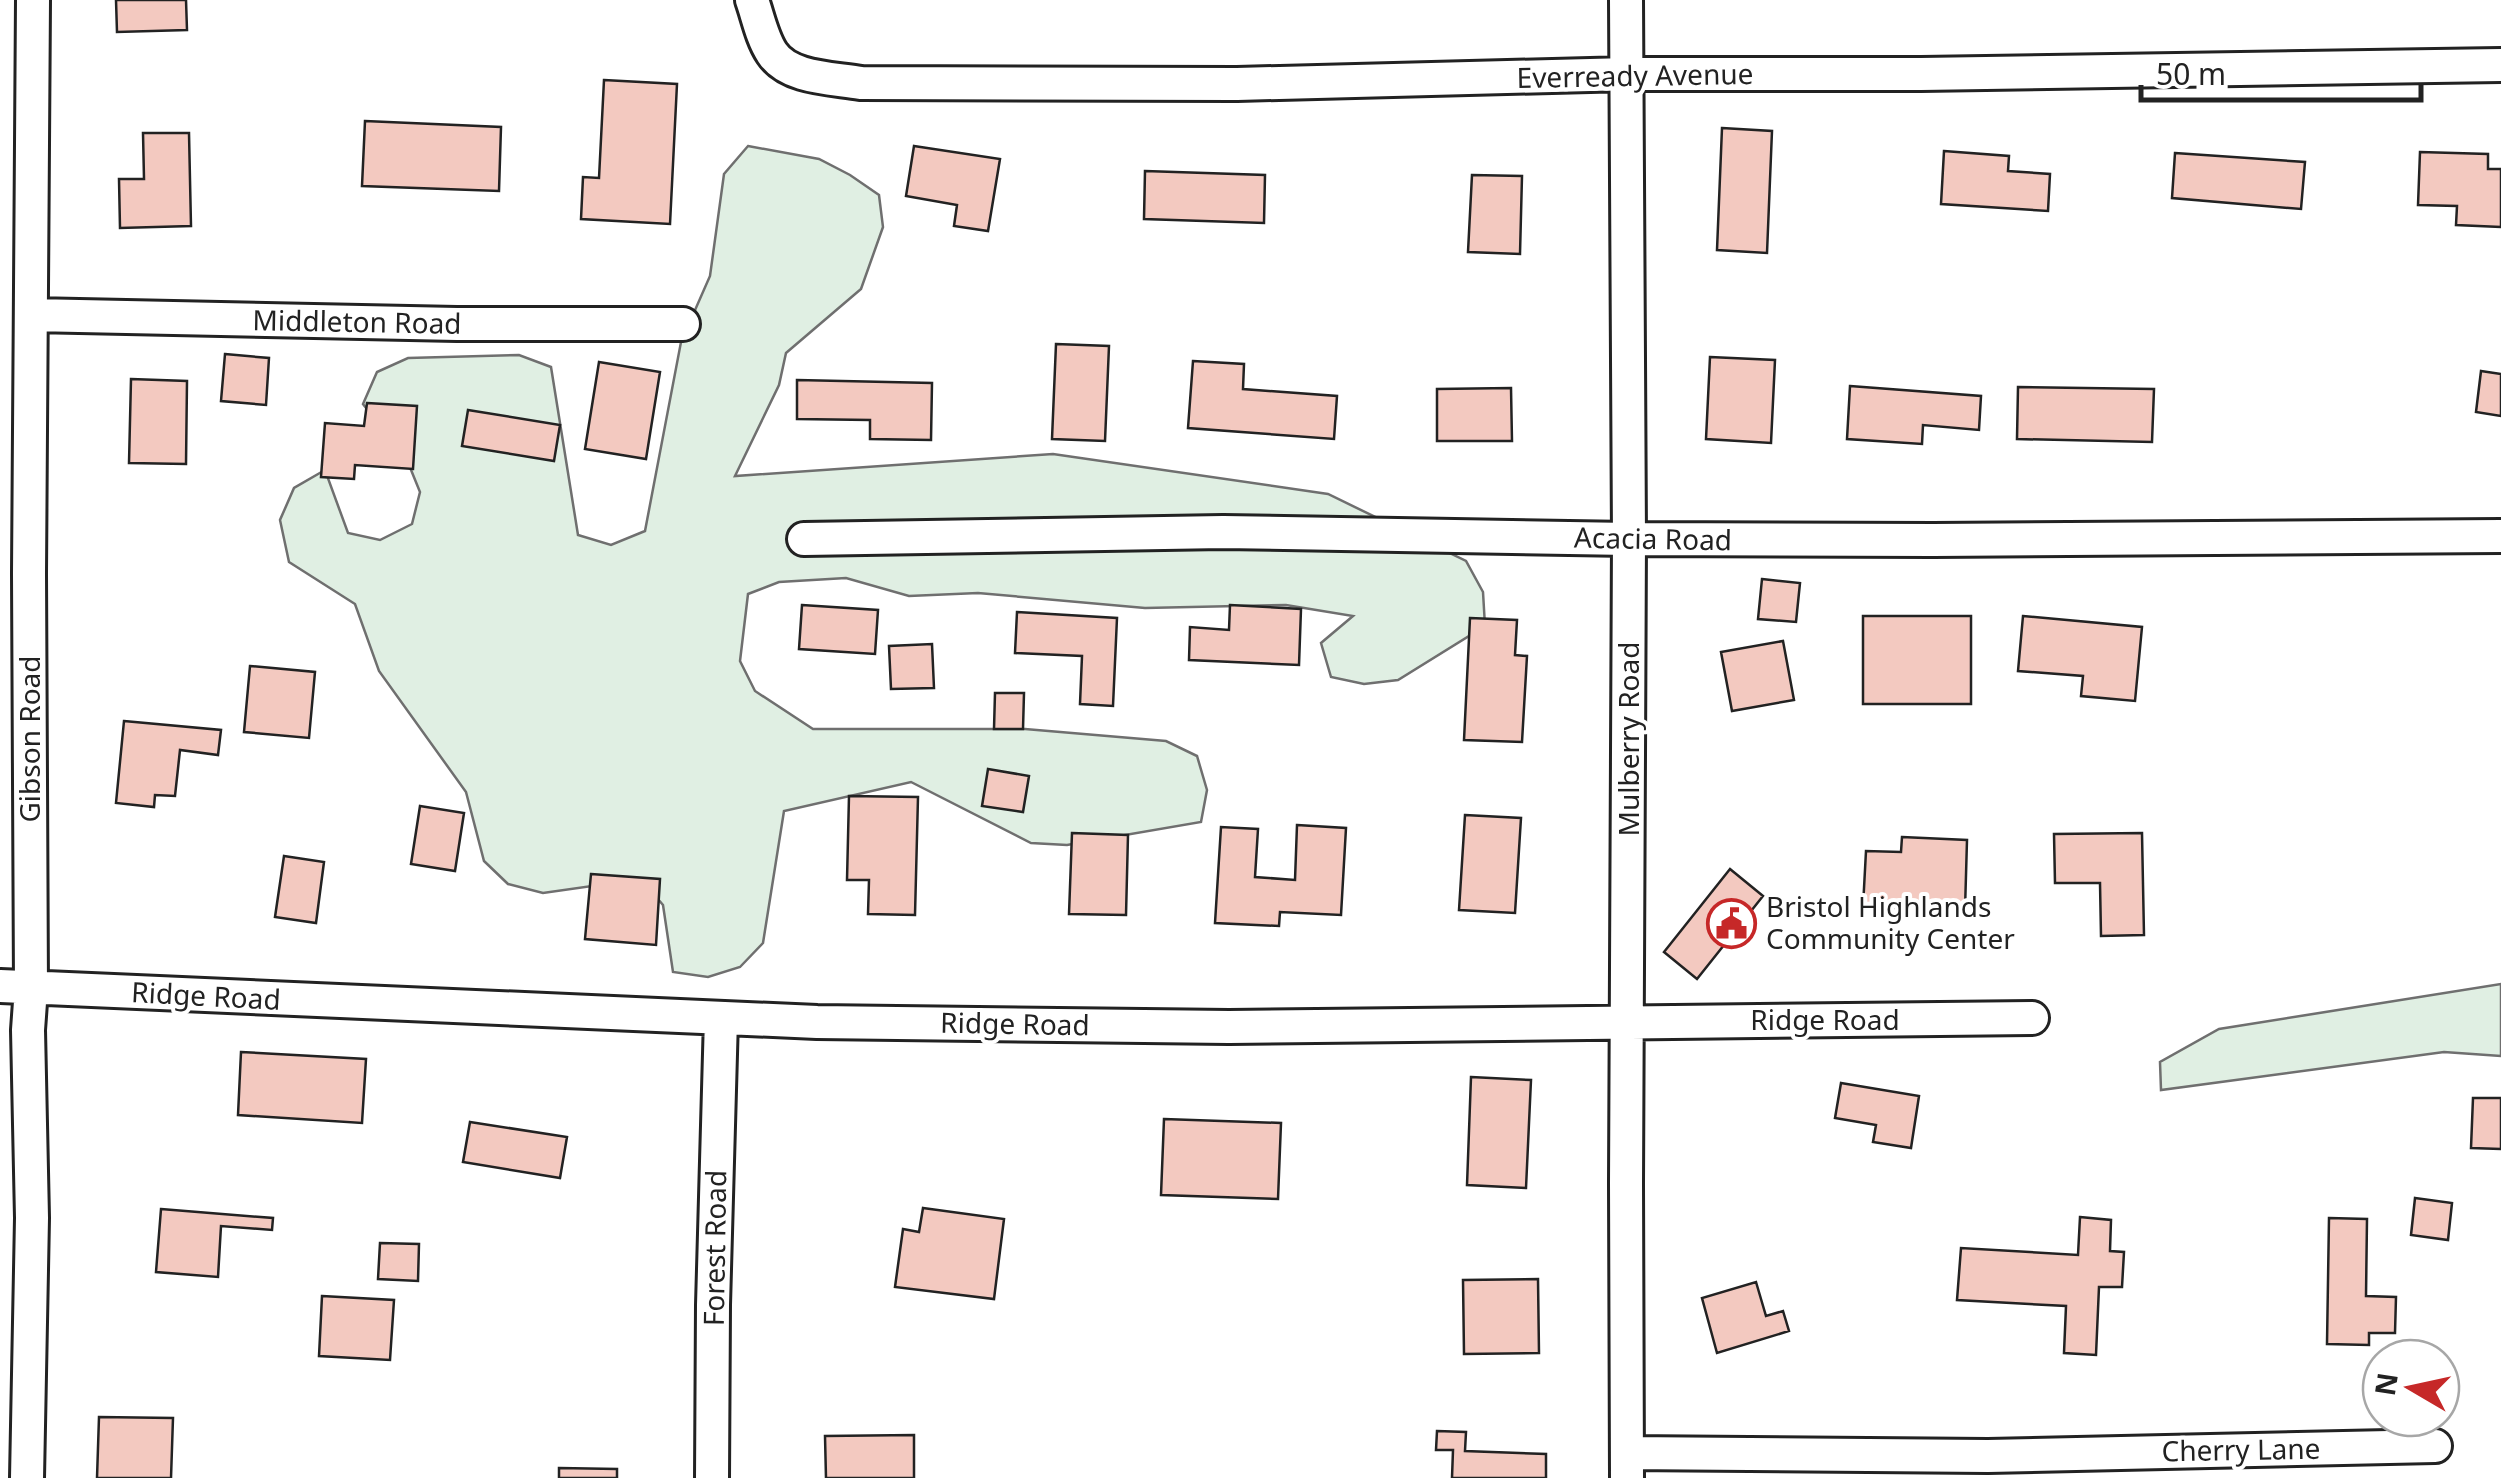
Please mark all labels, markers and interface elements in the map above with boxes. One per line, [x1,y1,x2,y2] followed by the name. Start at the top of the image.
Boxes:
[2141,40,2421,102] scale bar
[2156,53,2226,94] text: 50 m
[1516,54,1754,96] street label: Everready Avenue
[252,300,462,342] street label: Middleton Road
[1574,518,1732,558] street label: Acacia Road
[1609,642,1647,836] street label: Mulberry Road
[10,655,48,823] street label: Gibson Road
[1766,887,2015,957] place label: Bristol Highlands Community Center
[1705,897,1757,949] public building icon: Bristol Highlands Community Center
[130,972,282,1018] street label: Ridge Road
[1750,1000,1900,1038] street label: Ridge Road
[940,1003,1090,1043] street label: Ridge Road
[694,1169,734,1326] street label: Forest Road
[2361,1338,2461,1438] north arrow
[2365,1370,2406,1398] text: N
[2161,1429,2321,1469] street label: Cherry Lane

